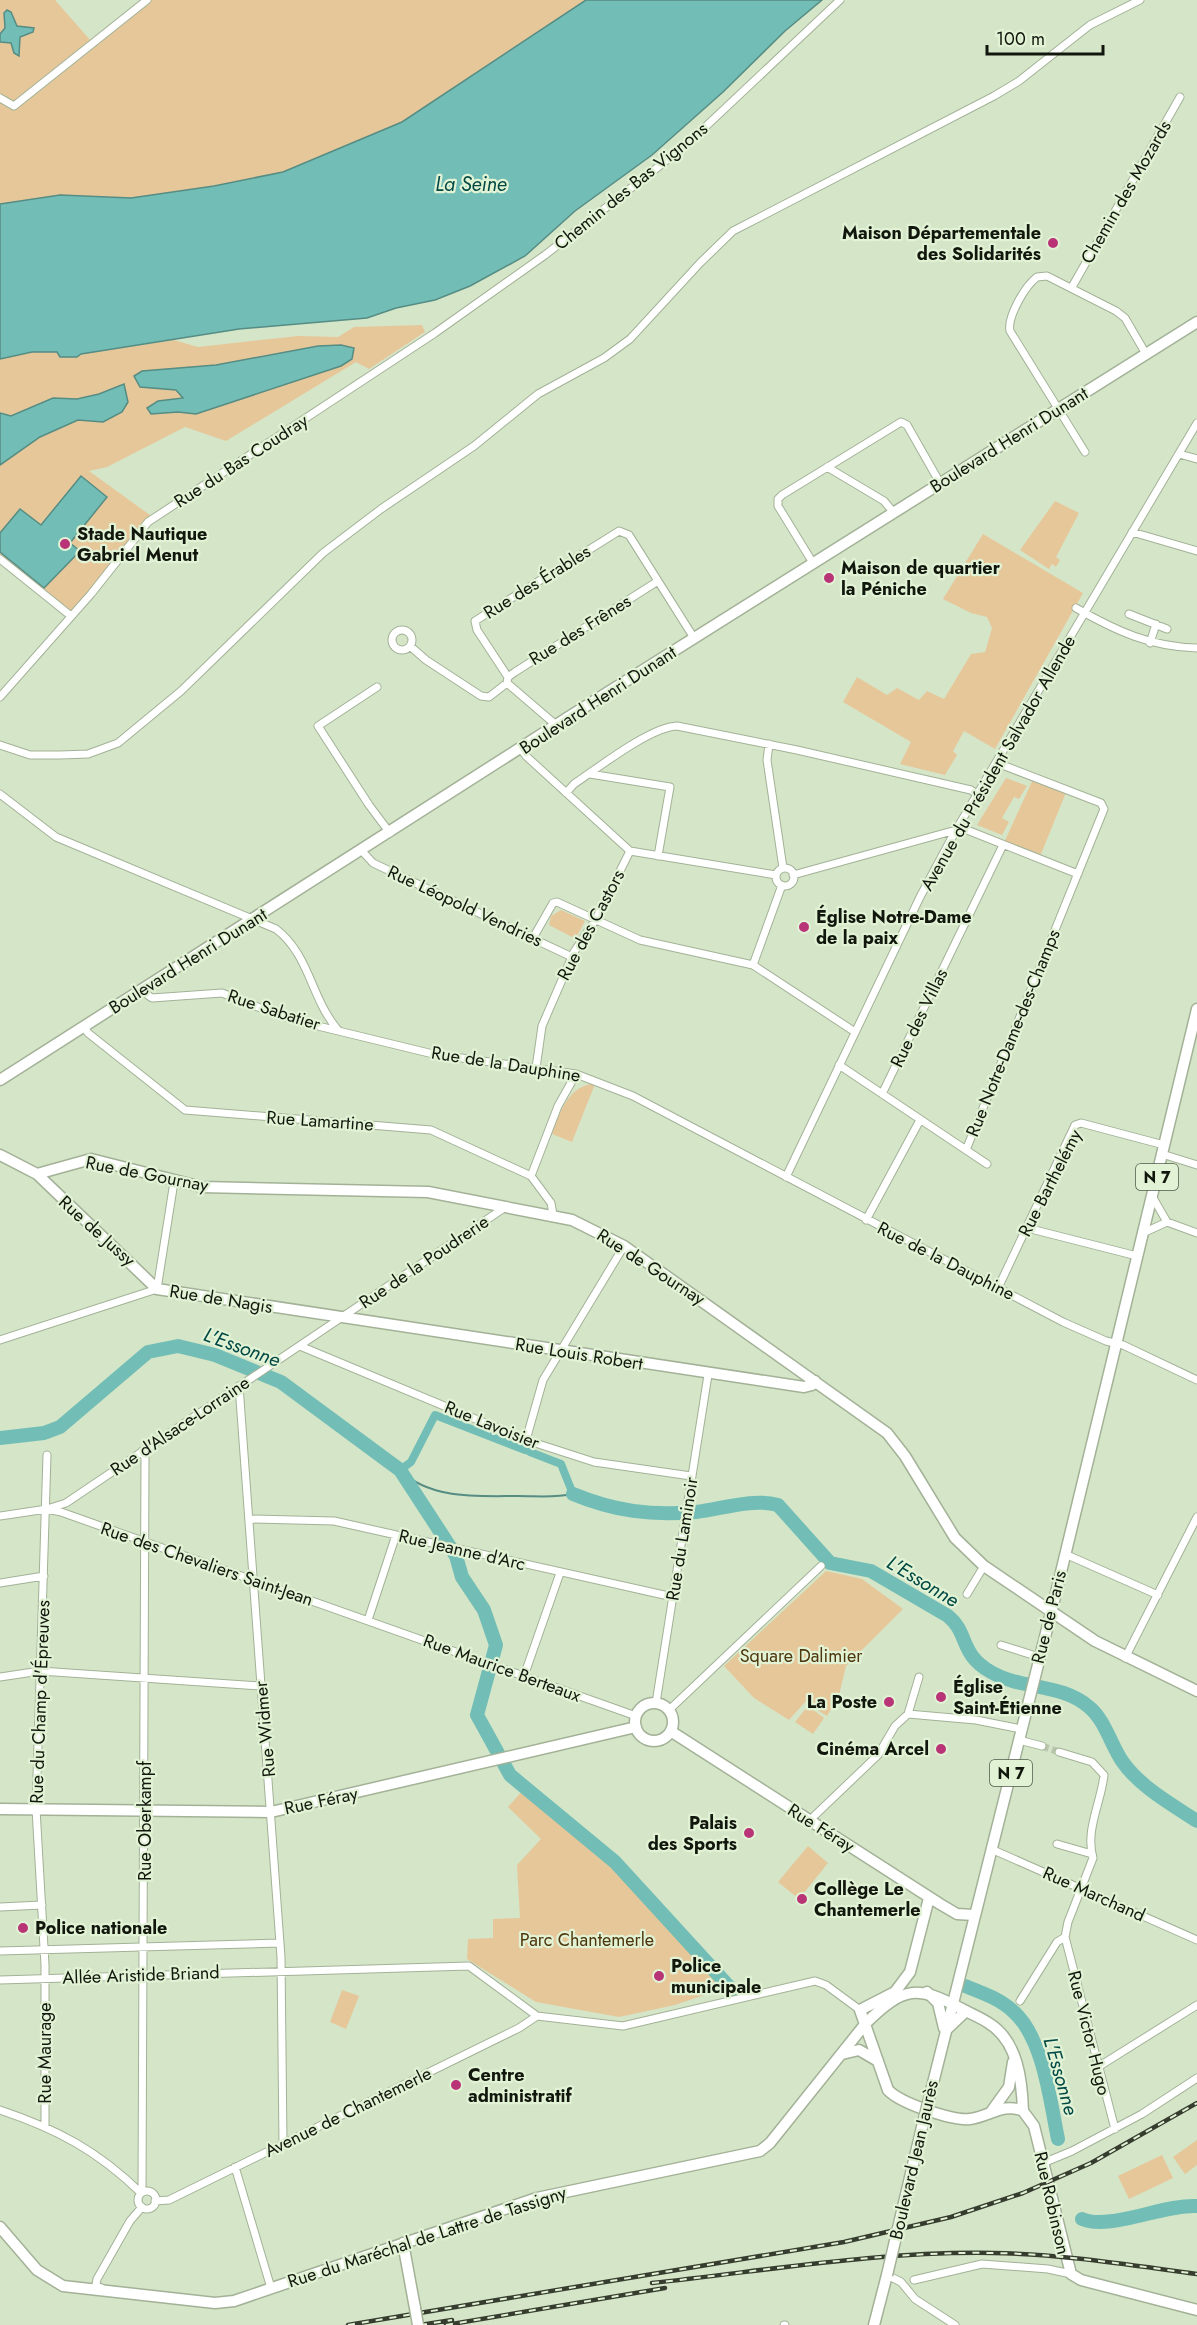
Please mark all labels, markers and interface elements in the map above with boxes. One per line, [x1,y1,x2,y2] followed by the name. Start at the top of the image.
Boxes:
[987,18,1102,56] scale bar
[996,26,1045,52] text: 100 m
[549,116,713,256] street label: Chemin des Bas Vignons
[1074,116,1178,268] street label: Chemin des Mozards
[435,170,507,199] water label: La Seine
[842,220,1041,267] place label: Maison Départementale des Solidarités
[1046,236,1060,250] marker: Maison Départementale des Solidarités
[925,380,1094,499] street label: Boulevard Henri Dunant
[169,408,313,514] street label: Rue du Bas Coudray
[77,521,207,568] place label: Stade Nautique Gabriel Menut
[58,537,72,551] marker: Stade Nautique Gabriel Menut
[478,539,596,625] street label: Rue des Érables
[841,555,1001,602] place label: Maison de quartier la Péniche
[822,571,836,585] marker: Maison de quartier la Péniche
[524,588,636,672] street label: Rue des Frênes
[914,630,1082,896] street label: Avenue du Président Salvador Allende
[514,639,682,761] street label: Boulevard Henri Dunant
[383,859,547,953] street label: Rue Léopold Vendries
[551,865,631,985] street label: Rue des Castors
[104,901,273,1020] street label: Boulevard Henri Dunant
[816,904,972,951] place label: Église Notre-Dame de la paix
[797,920,811,934] marker: Église Notre-Dame de la paix
[959,925,1067,1141] street label: Rue Notre-Dame-des-Champs
[884,964,954,1072] street label: Rue des Villas
[224,983,324,1037] street label: Rue Sabatier
[429,1039,583,1089] street label: Rue de la Dauphine
[265,1104,375,1138] street label: Rue Lamartine
[1012,1125,1088,1241] street label: Rue Barthelémy
[83,1149,211,1199] street label: Rue de Gournay
[1136,1164,1178,1190] road number: N 7
[53,1189,141,1273] street label: Rue de Jussy
[354,1209,494,1315] street label: Rue de la Poudrerie
[873,1215,1019,1307] street label: Rue de la Dauphine
[592,1222,710,1312] street label: Rue de Gournay
[168,1278,274,1320] street label: Rue de Nagis
[199,1320,284,1375] water label: L'Essonne
[513,1331,645,1377] street label: Rue Louis Robert
[105,1370,255,1482] street label: Rue d'Alsace-Lorraine
[441,1394,544,1456] street label: Rue Lavoisier
[659,1474,705,1603] street label: Rue du Laminoir
[97,1515,317,1613] street label: Rue des Chevaliers Saint-Jean
[396,1523,528,1577] street label: Rue Jeanne d'Arc
[881,1548,964,1614] water label: L'Essonne
[1025,1568,1073,1666] street label: Rue de Paris
[23,1600,57,1804] street label: Rue du Champ d'Épreuves
[420,1627,585,1709] street label: Rue Maurice Berteaux
[740,1643,863,1669] park label: Square Dalimier
[953,1674,1062,1721] place label: Église Saint-Étienne
[248,1679,282,1778] street label: Rue Widmer
[807,1689,877,1715] place label: La Poste
[934,1690,948,1704] marker: Église Saint-Étienne
[882,1695,896,1709] marker: La Poste
[816,1736,929,1762] place label: Cinéma Arcel
[934,1742,948,1756] marker: Cinéma Arcel
[132,1760,158,1881] street label: Rue Oberkampf
[990,1760,1032,1786] road number: N 7
[282,1781,360,1821] street label: Rue Féray
[782,1797,860,1859] street label: Rue Féray
[648,1810,737,1857] place label: Palais des Sports
[742,1826,756,1840] marker: Palais des Sports
[1039,1860,1149,1928] street label: Rue Marchand
[814,1876,921,1923] place label: Collège Le Chantemerle
[795,1892,809,1906] marker: Collège Le Chantemerle
[35,1915,167,1941] place label: Police nationale
[16,1921,30,1935] marker: Police nationale
[520,1927,654,1953] park label: Parc Chantemerle
[671,1953,761,2000] place label: Police municipale
[62,1959,220,1991] street label: Allée Aristide Briand
[1061,1968,1117,2098] street label: Rue Victor Hugo
[652,1969,666,1983] marker: Police municipale
[32,2002,58,2104] street label: Rue Maurage
[1036,2034,1085,2118] water label: L'Essonne
[260,2060,436,2164] street label: Avenue de Chantemerle
[468,2062,573,2109] place label: Centre administratif
[449,2078,463,2092] marker: Centre administratif
[883,2078,945,2242] street label: Boulevard Jean Jaurès
[1028,2149,1076,2257] street label: Rue Robinson
[284,2180,570,2294] street label: Rue du Maréchal de Lattre de Tassigny

